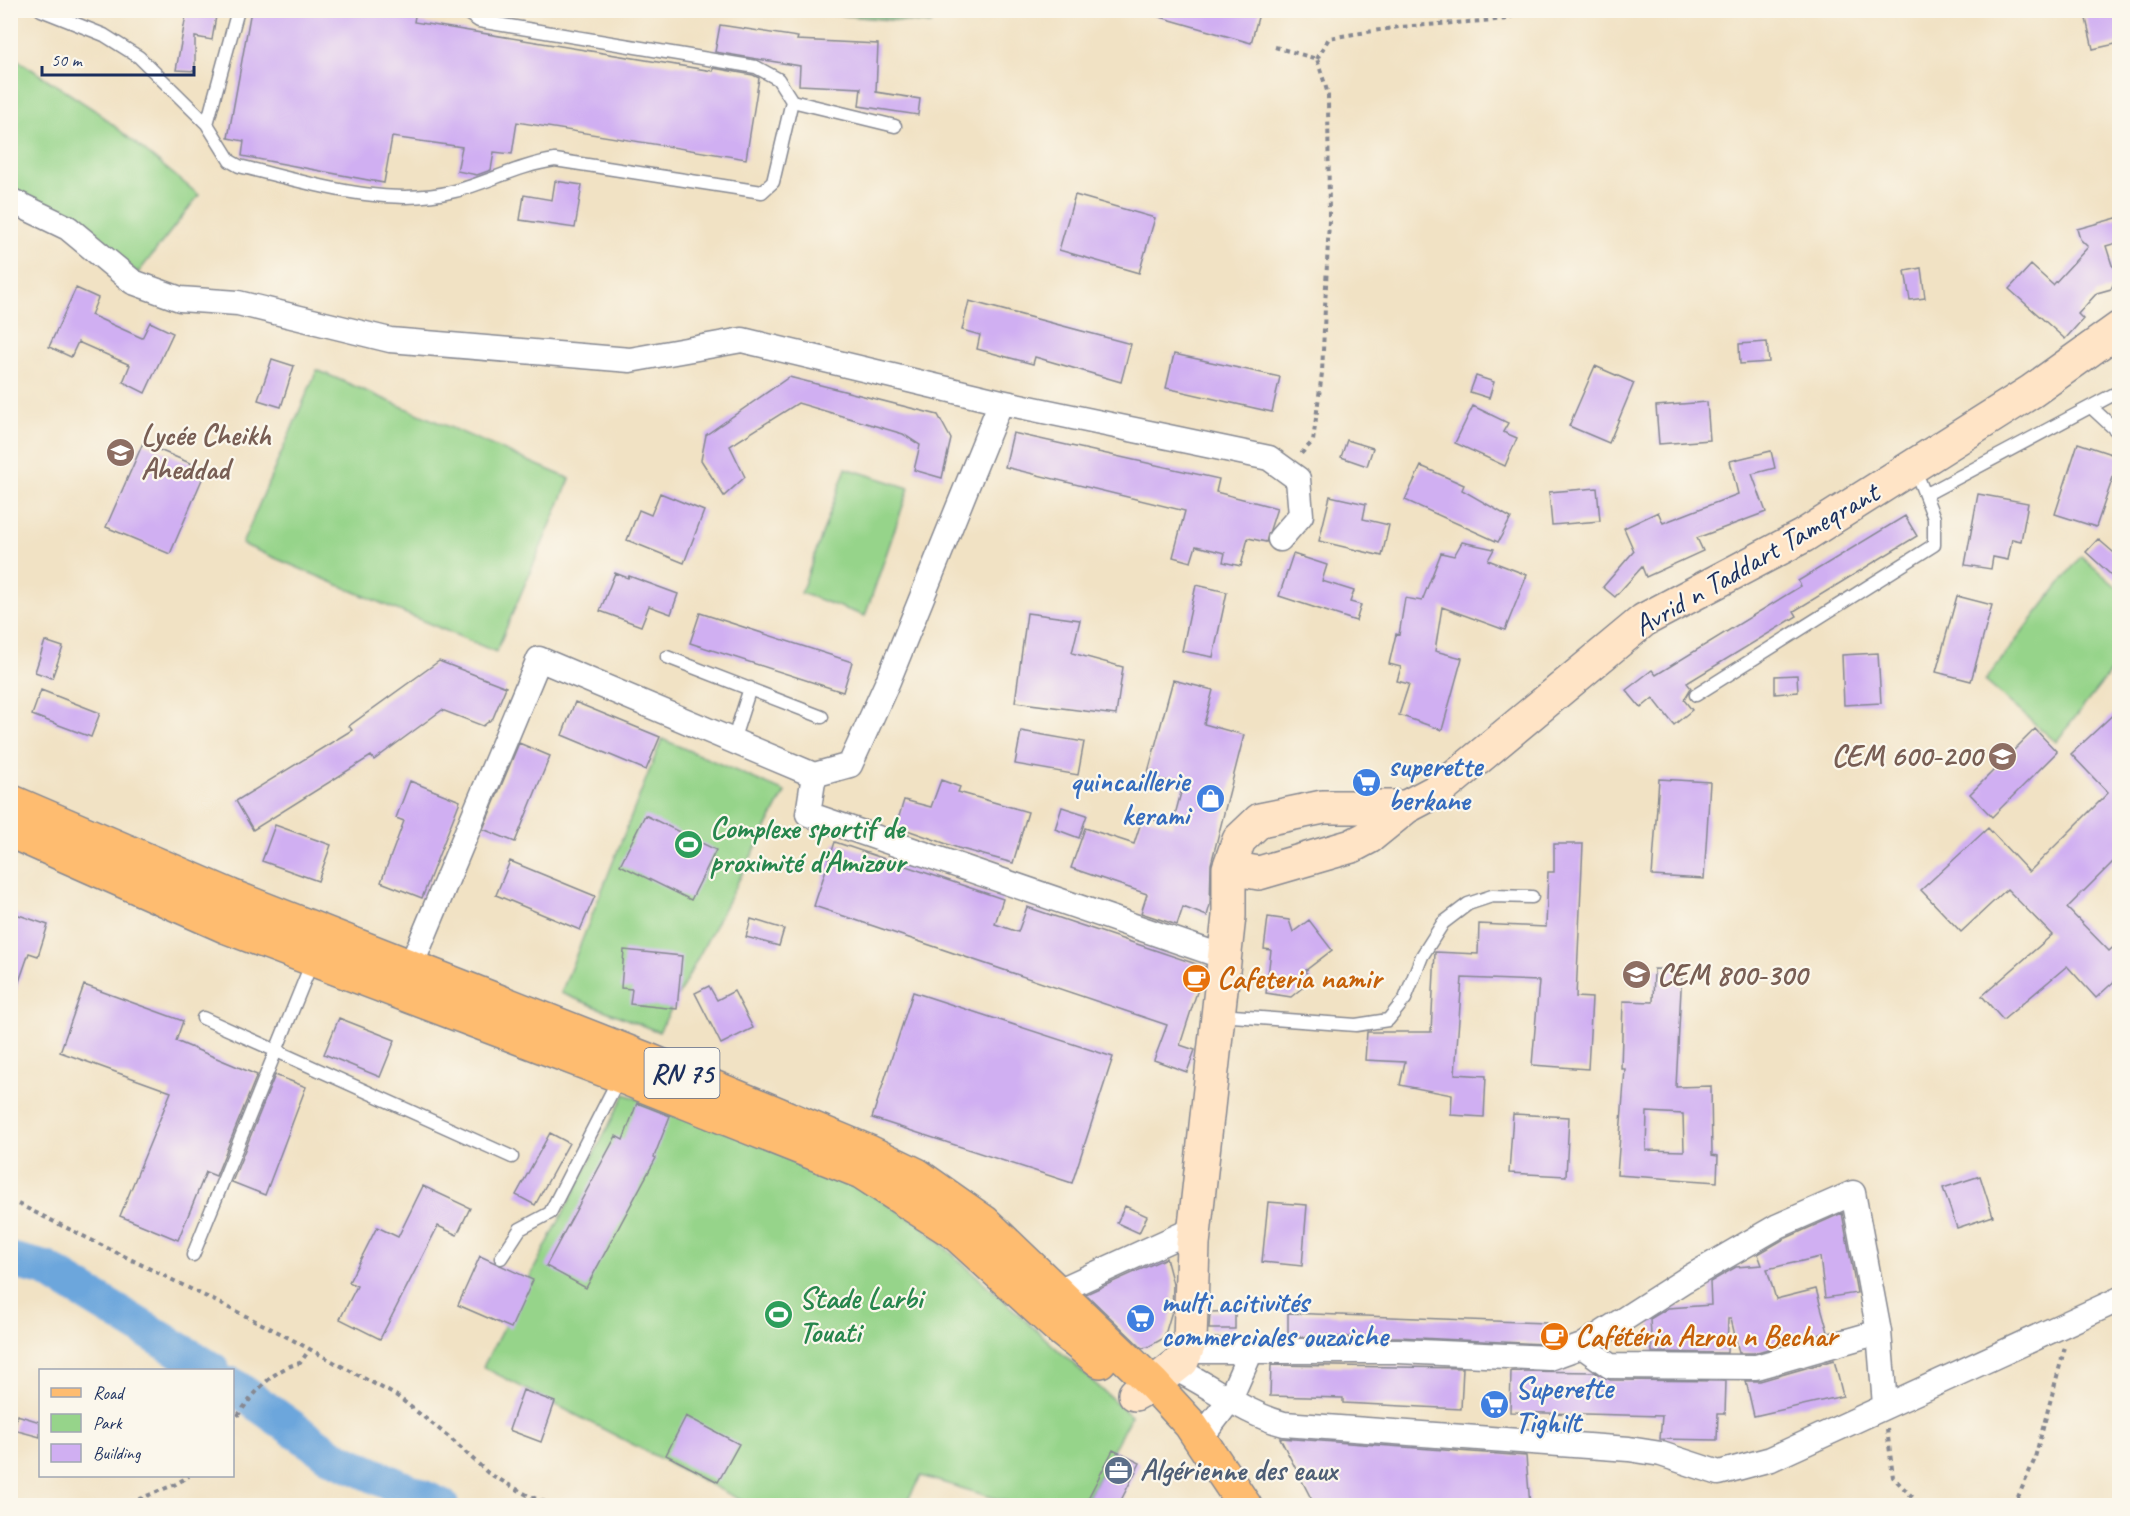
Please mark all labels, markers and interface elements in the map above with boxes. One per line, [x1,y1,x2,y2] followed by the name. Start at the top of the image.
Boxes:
[42,39,194,77] scale bar
[51,49,84,71] text: 50 m
[141,416,272,488] place label: Lycée Cheikh Aheddad
[104,436,136,468] school or university icon: Lycée Cheikh Aheddad
[1627,472,1888,645] street label: Avrid n Taddart Tameqrant
[1831,737,1985,775] place label: CEM 600-200
[1987,740,2019,772] school or university icon: CEM 600-200
[1388,747,1485,819] place label: superette berkane
[1070,762,1193,834] place label: quincaillerie kerami
[1351,767,1383,799] supermarket icon: superette berkane
[1194,782,1226,814] shop icon: quincaillerie kerami
[710,809,908,881] place label: Complexe sportif de proximité d'Amizour
[673,829,705,861] sports icon: Complexe sportif de proximité d'Amizour
[1657,956,1810,994] place label: CEM 800-300
[1217,959,1384,997] place label: Cafeteria namir
[1620,959,1652,991] school or university icon: CEM 800-300
[1180,962,1212,994] cafe icon: Cafeteria namir
[644,1048,720,1098] road number: RN 75
[799,1279,927,1351] place label: Stade Larbi Touati
[1161,1283,1390,1355] place label: multi acitivités commerciales ouzaiche
[762,1299,794,1331] sports icon: Stade Larbi Touati
[1124,1303,1156,1335] supermarket icon: multi acitivités commerciales ouzaiche
[1575,1317,1840,1355] place label: Cafétéria Azrou n Bechar
[1538,1320,1570,1352] cafe icon: Cafétéria Azrou n Bechar
[39,1369,234,1477] legend
[1515,1369,1615,1441] place label: Superette Tighilt
[93,1382,126,1404] text: Road
[1478,1389,1510,1421] supermarket icon: Superette Tighilt
[93,1412,123,1434] text: Park
[93,1442,142,1464] text: Building
[1140,1451,1340,1489] place label: Algérienne des eaux
[1103,1454,1135,1486] office icon: Algérienne des eaux

